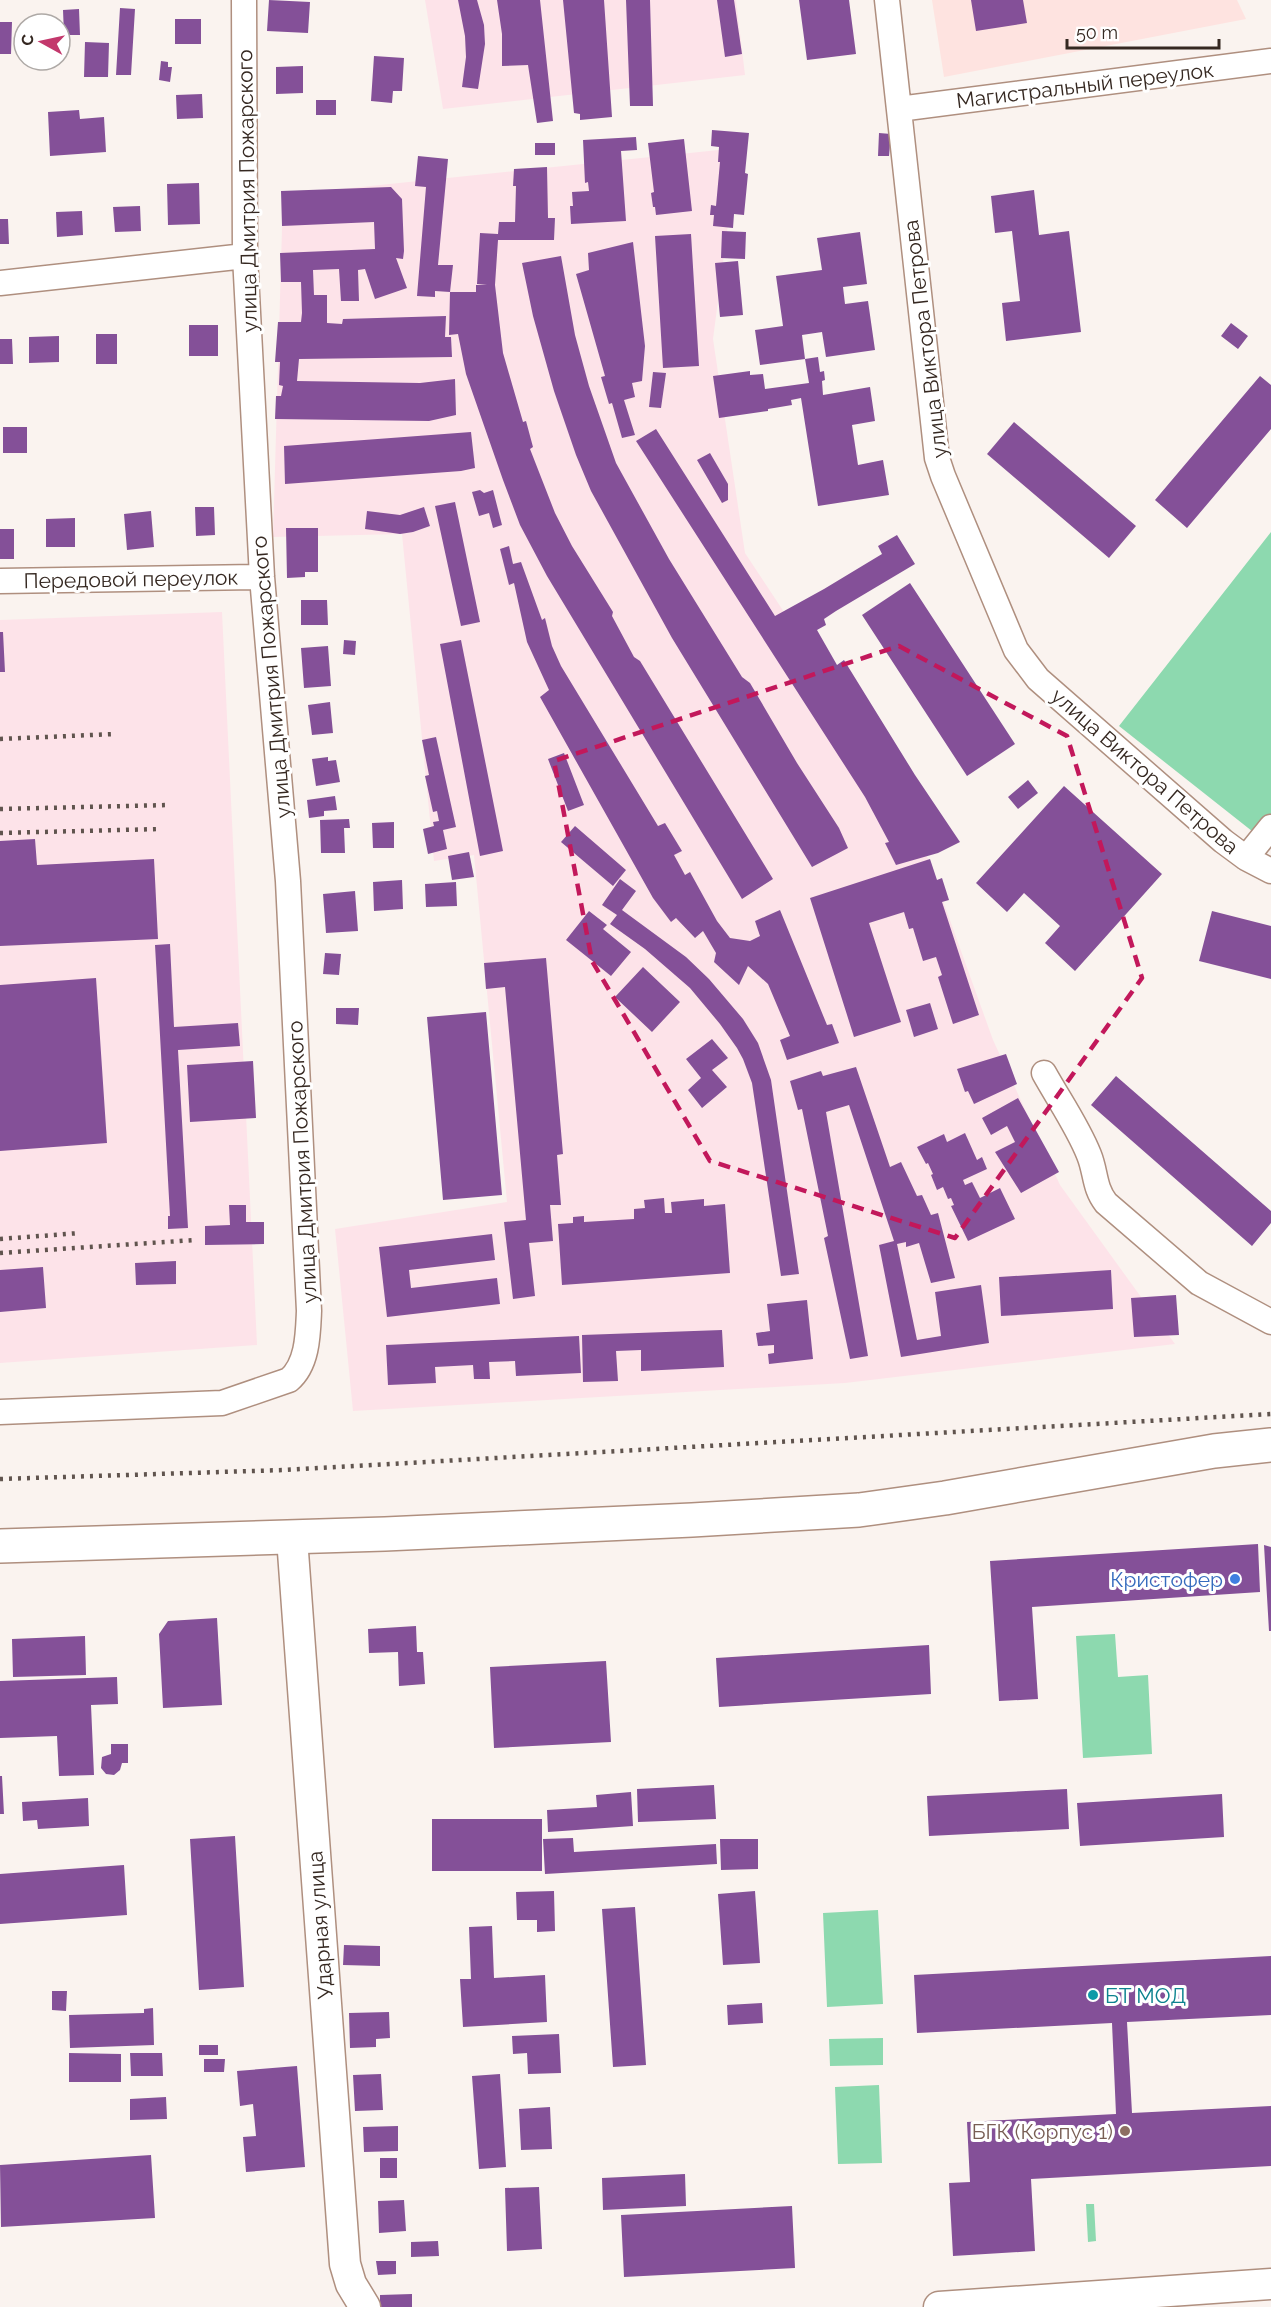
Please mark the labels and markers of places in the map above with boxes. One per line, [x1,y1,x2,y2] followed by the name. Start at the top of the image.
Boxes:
[1110,1567,1223,1592] place label: Кристофер
[1228,1572,1242,1586] marker: Кристофер
[1105,1983,1186,2008] place label: БТ МОД
[1086,1988,1100,2002] marker: БТ МОД
[972,2119,1113,2144] place label: БГК (Корпус 1)
[1118,2124,1132,2138] marker: БГК (Корпус 1)

